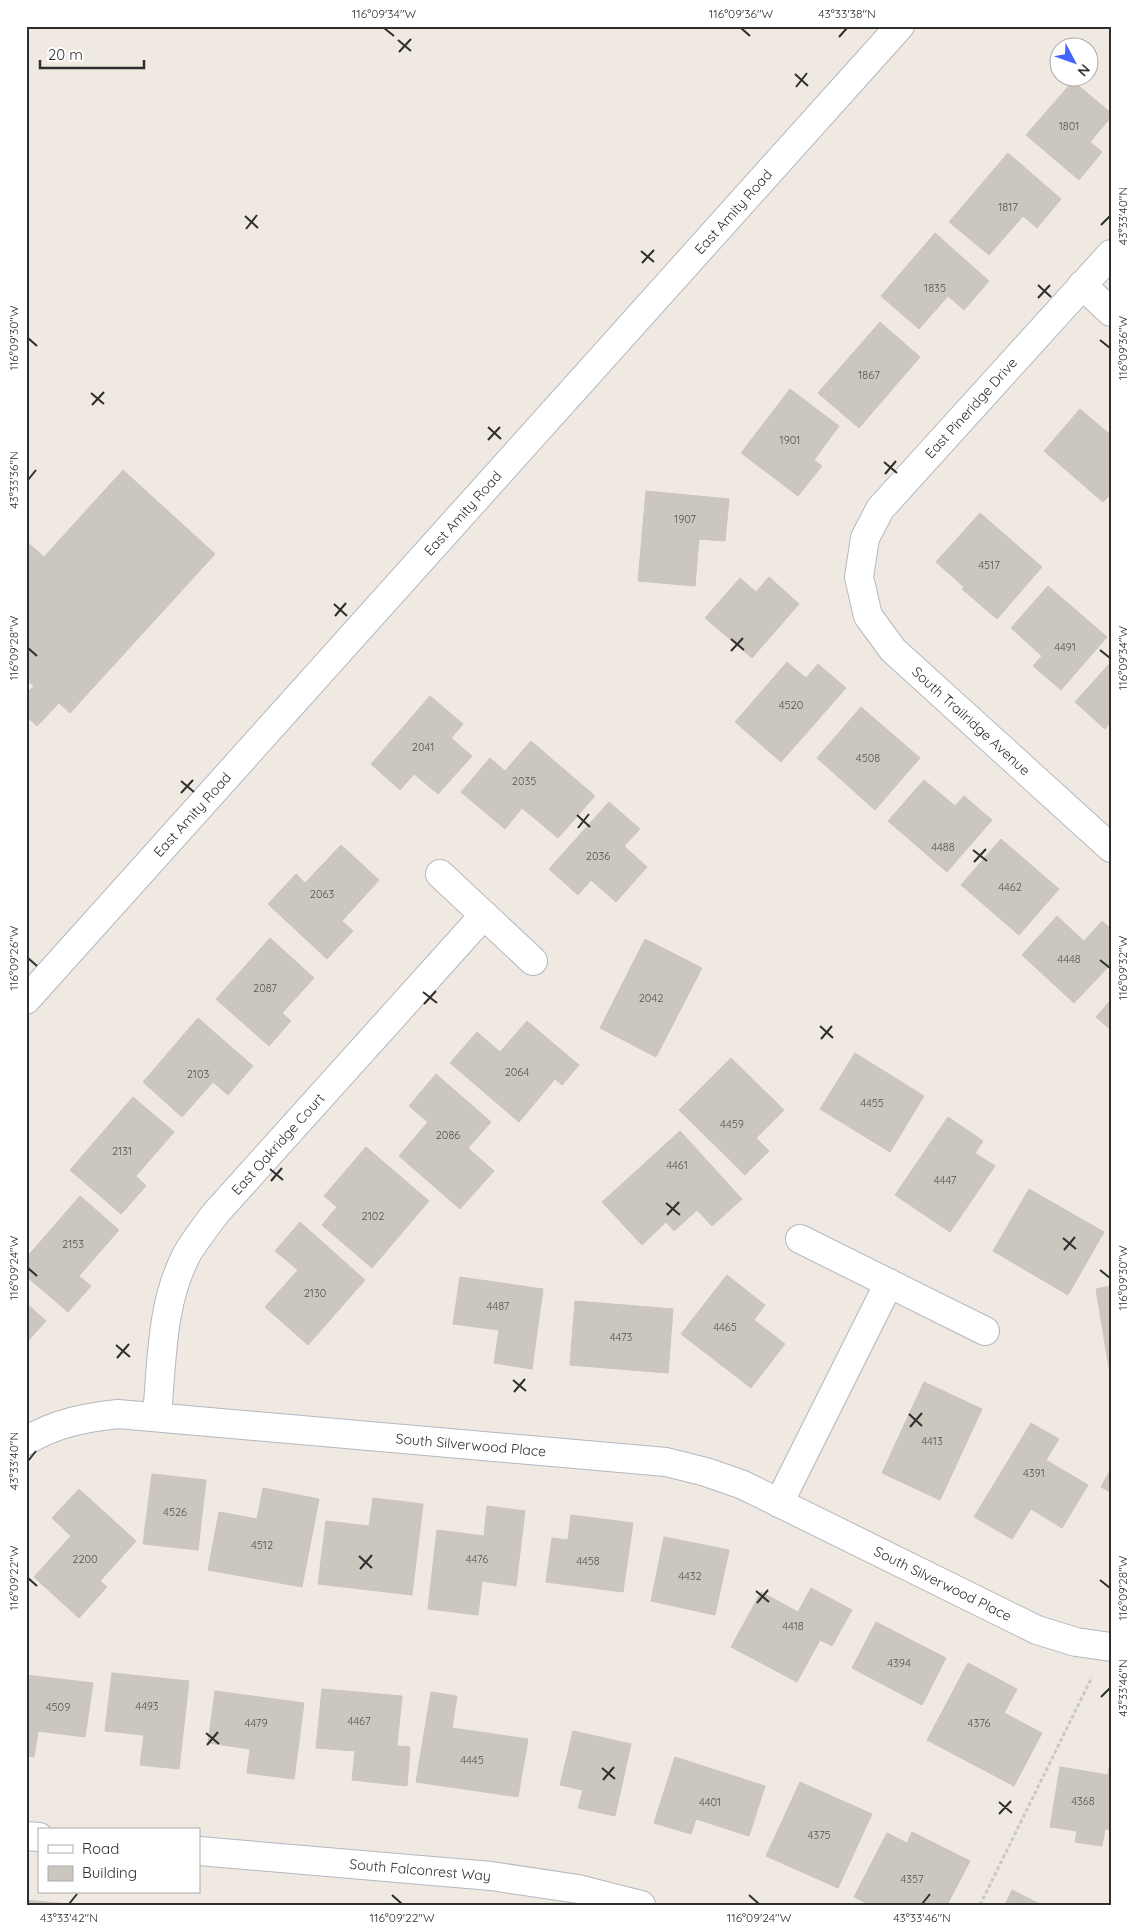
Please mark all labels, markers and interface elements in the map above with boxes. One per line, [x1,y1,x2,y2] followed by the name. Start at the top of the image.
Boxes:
[352,6,417,21] text: 116°09'34"W
[709,6,774,21] text: 116°09'36"W
[818,6,876,21] text: 43°33'38"N
[40,38,144,70] scale bar
[1050,38,1100,88] north arrow
[48,45,83,64] text: 20 m
[1074,61,1094,80] text: N
[1059,119,1079,133] house number: 1801
[691,166,776,258] street label: East Amity Road
[1115,187,1130,245] text: 43°33'40"N
[998,200,1018,214] house number: 1817
[924,281,946,295] house number: 1835
[6,305,21,371] text: 116°09'30"W
[1115,315,1130,380] text: 116°09'36"W
[921,354,1021,462] street label: East Pineridge Drive
[858,368,880,382] house number: 1867
[780,433,800,447] house number: 1901
[6,451,21,509] text: 43°33'36"N
[420,467,505,559] street label: East Amity Road
[674,512,696,526] house number: 1907
[978,558,1000,572] house number: 4517
[6,615,21,680] text: 116°09'28"W
[1115,625,1130,690] text: 116°09'34"W
[1054,640,1076,654] house number: 4491
[908,663,1034,779] street label: South Trailridge Avenue
[779,698,803,712] house number: 4520
[412,740,434,754] house number: 2041
[856,751,880,765] house number: 4508
[150,769,235,861] street label: East Amity Road
[512,774,536,788] house number: 2035
[931,840,955,854] house number: 4488
[586,849,610,863] house number: 2036
[998,880,1022,894] house number: 4462
[310,887,334,901] house number: 2063
[6,925,21,990] text: 116°09'26"W
[1115,935,1130,1000] text: 116°09'32"W
[1057,952,1081,966] house number: 4448
[253,981,277,995] house number: 2087
[639,991,663,1005] house number: 2042
[505,1065,529,1079] house number: 2064
[187,1067,209,1081] house number: 2103
[227,1089,329,1199] street label: East Oakridge Court
[860,1096,884,1110] house number: 4455
[720,1117,744,1131] house number: 4459
[436,1128,460,1142] house number: 2086
[112,1144,132,1158] house number: 2131
[666,1158,688,1172] house number: 4461
[934,1173,957,1187] house number: 4447
[362,1209,384,1223] house number: 2102
[6,1235,21,1300] text: 116°09'24"W
[62,1237,84,1251] house number: 2153
[1115,1245,1130,1311] text: 116°09'30"W
[304,1286,326,1300] house number: 2130
[487,1299,510,1313] house number: 4487
[713,1320,737,1334] house number: 4465
[610,1330,633,1344] house number: 4473
[395,1429,547,1460] street label: South Silverwood Place
[6,1432,21,1490] text: 43°33'40"N
[921,1434,943,1448] house number: 4413
[1023,1466,1045,1480] house number: 4391
[163,1505,187,1519] house number: 4526
[251,1538,273,1552] house number: 4512
[871,1542,1015,1625] street label: South Silverwood Place
[6,1545,21,1610] text: 116°09'22"W
[72,1552,98,1566] house number: 2200
[466,1552,488,1566] house number: 4476
[576,1554,600,1568] house number: 4458
[1115,1555,1130,1620] text: 116°09'28"W
[678,1569,702,1583] house number: 4432
[782,1619,804,1633] house number: 4418
[887,1656,911,1670] house number: 4394
[1115,1659,1130,1717] text: 43°33'46"N
[135,1699,159,1713] house number: 4493
[46,1700,70,1714] house number: 4509
[347,1714,371,1728] house number: 4467
[244,1716,268,1730] house number: 4479
[968,1716,990,1730] house number: 4376
[460,1753,484,1767] house number: 4445
[1071,1794,1095,1808] house number: 4368
[699,1795,721,1809] house number: 4401
[38,1828,200,1894] legend
[807,1828,831,1842] house number: 4375
[82,1839,119,1858] text: Road
[349,1855,492,1885] street label: South Falconrest Way
[82,1863,137,1882] text: Building
[900,1872,924,1886] house number: 4357
[40,1910,98,1925] text: 43°33'42"N
[370,1910,435,1925] text: 116°09'22"W
[727,1910,792,1925] text: 116°09'24"W
[893,1910,951,1925] text: 43°33'46"N

